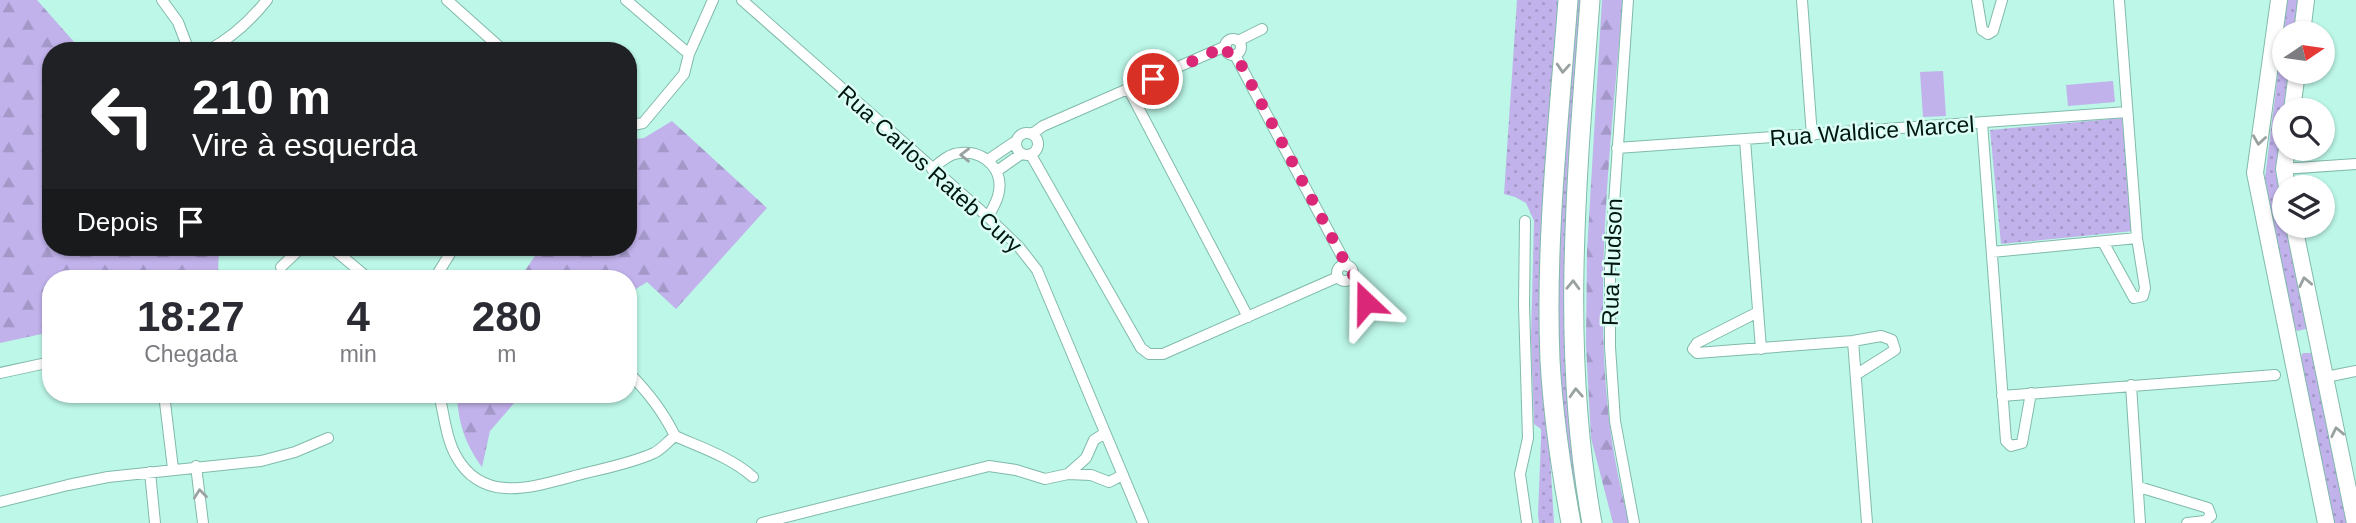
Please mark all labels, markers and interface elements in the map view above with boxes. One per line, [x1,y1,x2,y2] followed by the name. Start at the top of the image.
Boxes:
[2272,21,2334,84] north arrow
[2272,21,2335,238] map controls
[1123,49,1183,109] pin
[1134,60,1172,98] icon: arrive
[1556,63,1571,74] one-way arrow
[77,70,168,161] icon: left
[192,70,331,124] text: 210 m
[833,80,1027,259] street label: Rua Carlos Rateb Cury
[2272,98,2335,161] button: search
[1769,111,1975,151] street label: Rua Waldice Marcel
[192,127,417,163] text: Vire à esquerda
[2252,134,2267,146] one-way arrow
[959,147,970,163] one-way arrow
[2272,175,2335,238] button: layers
[1597,198,1627,326] street label: Rua Hudson
[172,203,210,241] icon: arrive
[77,207,158,237] text: Depois
[1329,265,1403,339] position arrow
[2299,276,2314,288] one-way arrow
[1566,279,1581,290] one-way arrow
[137,293,245,340] text: 18:27
[346,293,370,340] text: 4
[472,293,542,340] text: 280
[144,341,238,367] text: Chegada
[340,341,377,367] text: min
[497,341,516,367] text: m
[1569,387,1584,398] one-way arrow
[2330,426,2345,438] one-way arrow
[192,489,207,500] one-way arrow

